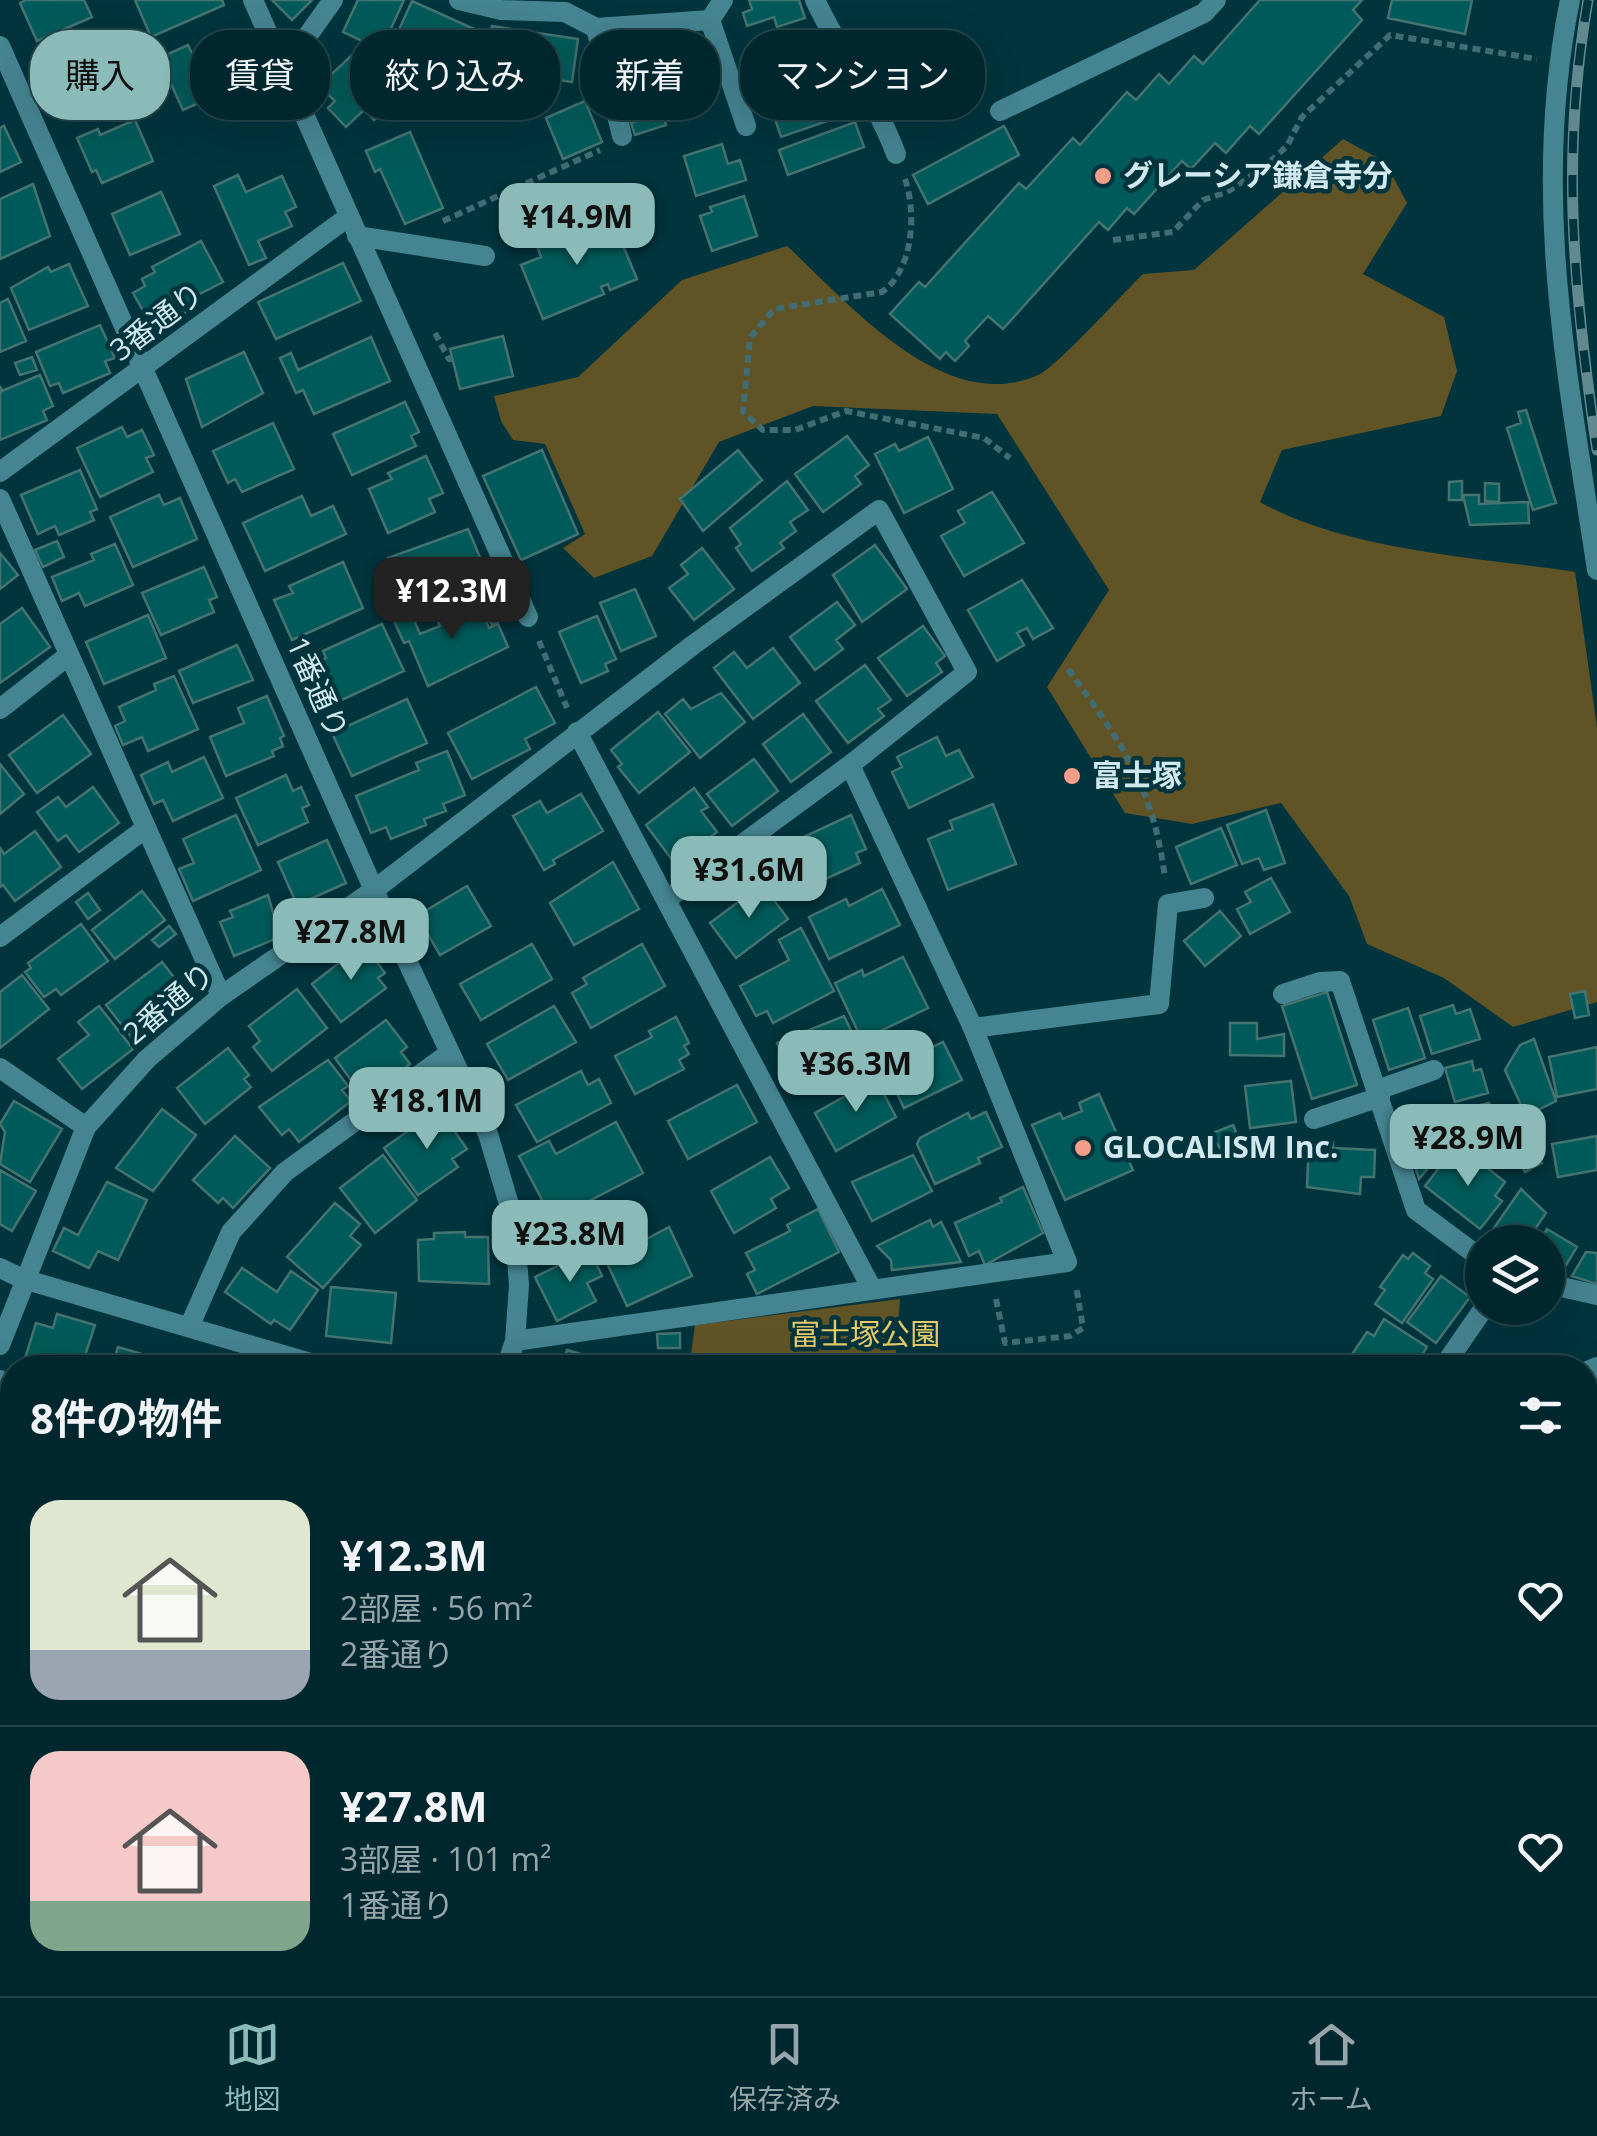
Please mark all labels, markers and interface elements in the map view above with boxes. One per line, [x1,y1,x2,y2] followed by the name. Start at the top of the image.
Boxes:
[30,30,170,120] chip: 購入
[190,30,330,120] chip: 賃貸
[350,30,560,120] chip: 絞り込み
[580,30,720,120] chip: 新着
[740,30,985,120] chip: マンション
[1123,154,1392,195] place label: グレーシア鎌倉寺分
[1092,165,1114,187] marker: グレーシア鎌倉寺分
[496,183,658,268] pin: ¥14.9M
[521,194,633,237] text: ¥14.9M
[101,272,211,369] street label: 3番通り
[371,557,533,642] pin: ¥12.3M
[396,568,508,611] text: ¥12.3M
[278,630,359,745] street label: 1番通り
[1092,754,1182,795] place label: 富士塚
[1061,765,1083,787] marker: 富士塚
[668,836,830,921] pin: ¥31.6M
[693,847,805,890] text: ¥31.6M
[270,898,432,983] pin: ¥27.8M
[295,909,407,952] text: ¥27.8M
[114,953,222,1053] street label: 2番通り
[775,1030,937,1115] pin: ¥36.3M
[800,1041,912,1084] text: ¥36.3M
[346,1067,508,1152] pin: ¥18.1M
[371,1078,483,1121] text: ¥18.1M
[1387,1104,1549,1189] pin: ¥28.9M
[1412,1115,1524,1158] text: ¥28.9M
[1103,1126,1338,1167] place label: GLOCALISM Inc.
[1072,1137,1094,1159] marker: GLOCALISM Inc.
[489,1200,651,1285] pin: ¥23.8M
[514,1211,626,1254] text: ¥23.8M
[1465,1225,1565,1325] map controls
[1465,1225,1565,1325] button: layers
[790,1313,940,1354] park label: 富士塚公園
[1513,1388,1568,1443] icon: filters
[30,1389,222,1446] text: 8件の物件
[340,1526,488,1583] text: ¥12.3M
[110,1540,230,1660] icon: home
[1513,1573,1568,1628] icon: heart
[340,1586,533,1629] text: 2部屋 · 56 m²
[340,1632,454,1675] text: 2番通り
[340,1777,488,1834] text: ¥27.8M
[110,1791,230,1911] icon: home
[1513,1824,1568,1879] icon: heart
[340,1837,551,1880] text: 3部屋 · 101 m²
[340,1883,454,1926] text: 1番通り
[224,2017,280,2117] tab: 地図
[729,2017,841,2117] tab: 保存済み
[1290,2017,1373,2117] tab: ホーム

